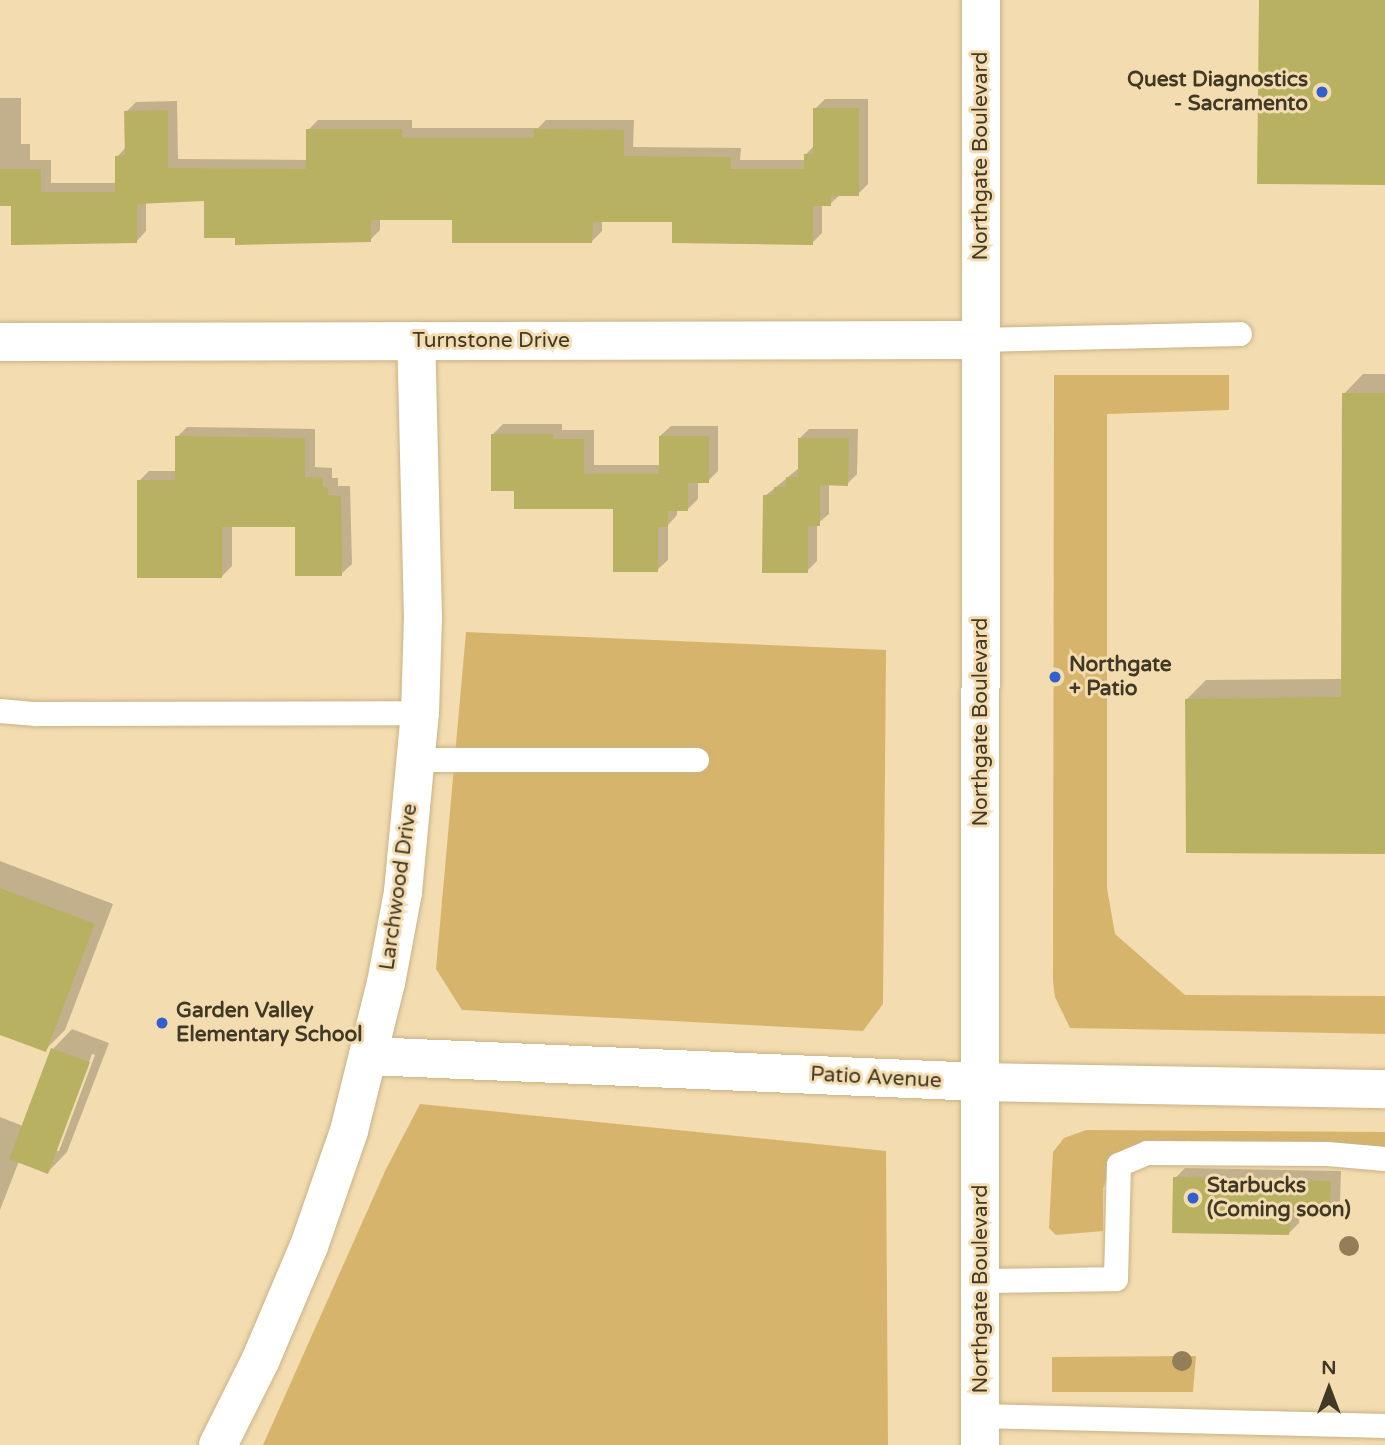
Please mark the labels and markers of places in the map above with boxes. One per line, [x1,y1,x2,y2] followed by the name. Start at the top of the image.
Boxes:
[1127,67,1308,117] place label: Quest Diagnostics - Sacramento
[1314,84,1330,100] marker: Quest Diagnostics - Sacramento
[1069,652,1172,702] place label: Northgate + Patio
[1047,669,1063,685] marker: Northgate + Patio
[176,998,363,1048] place label: Garden Valley Elementary School
[154,1015,170,1031] marker: Garden Valley Elementary School
[1207,1173,1351,1223] place label: Starbucks (Coming soon)
[1185,1190,1201,1206] marker: Starbucks (Coming soon)

